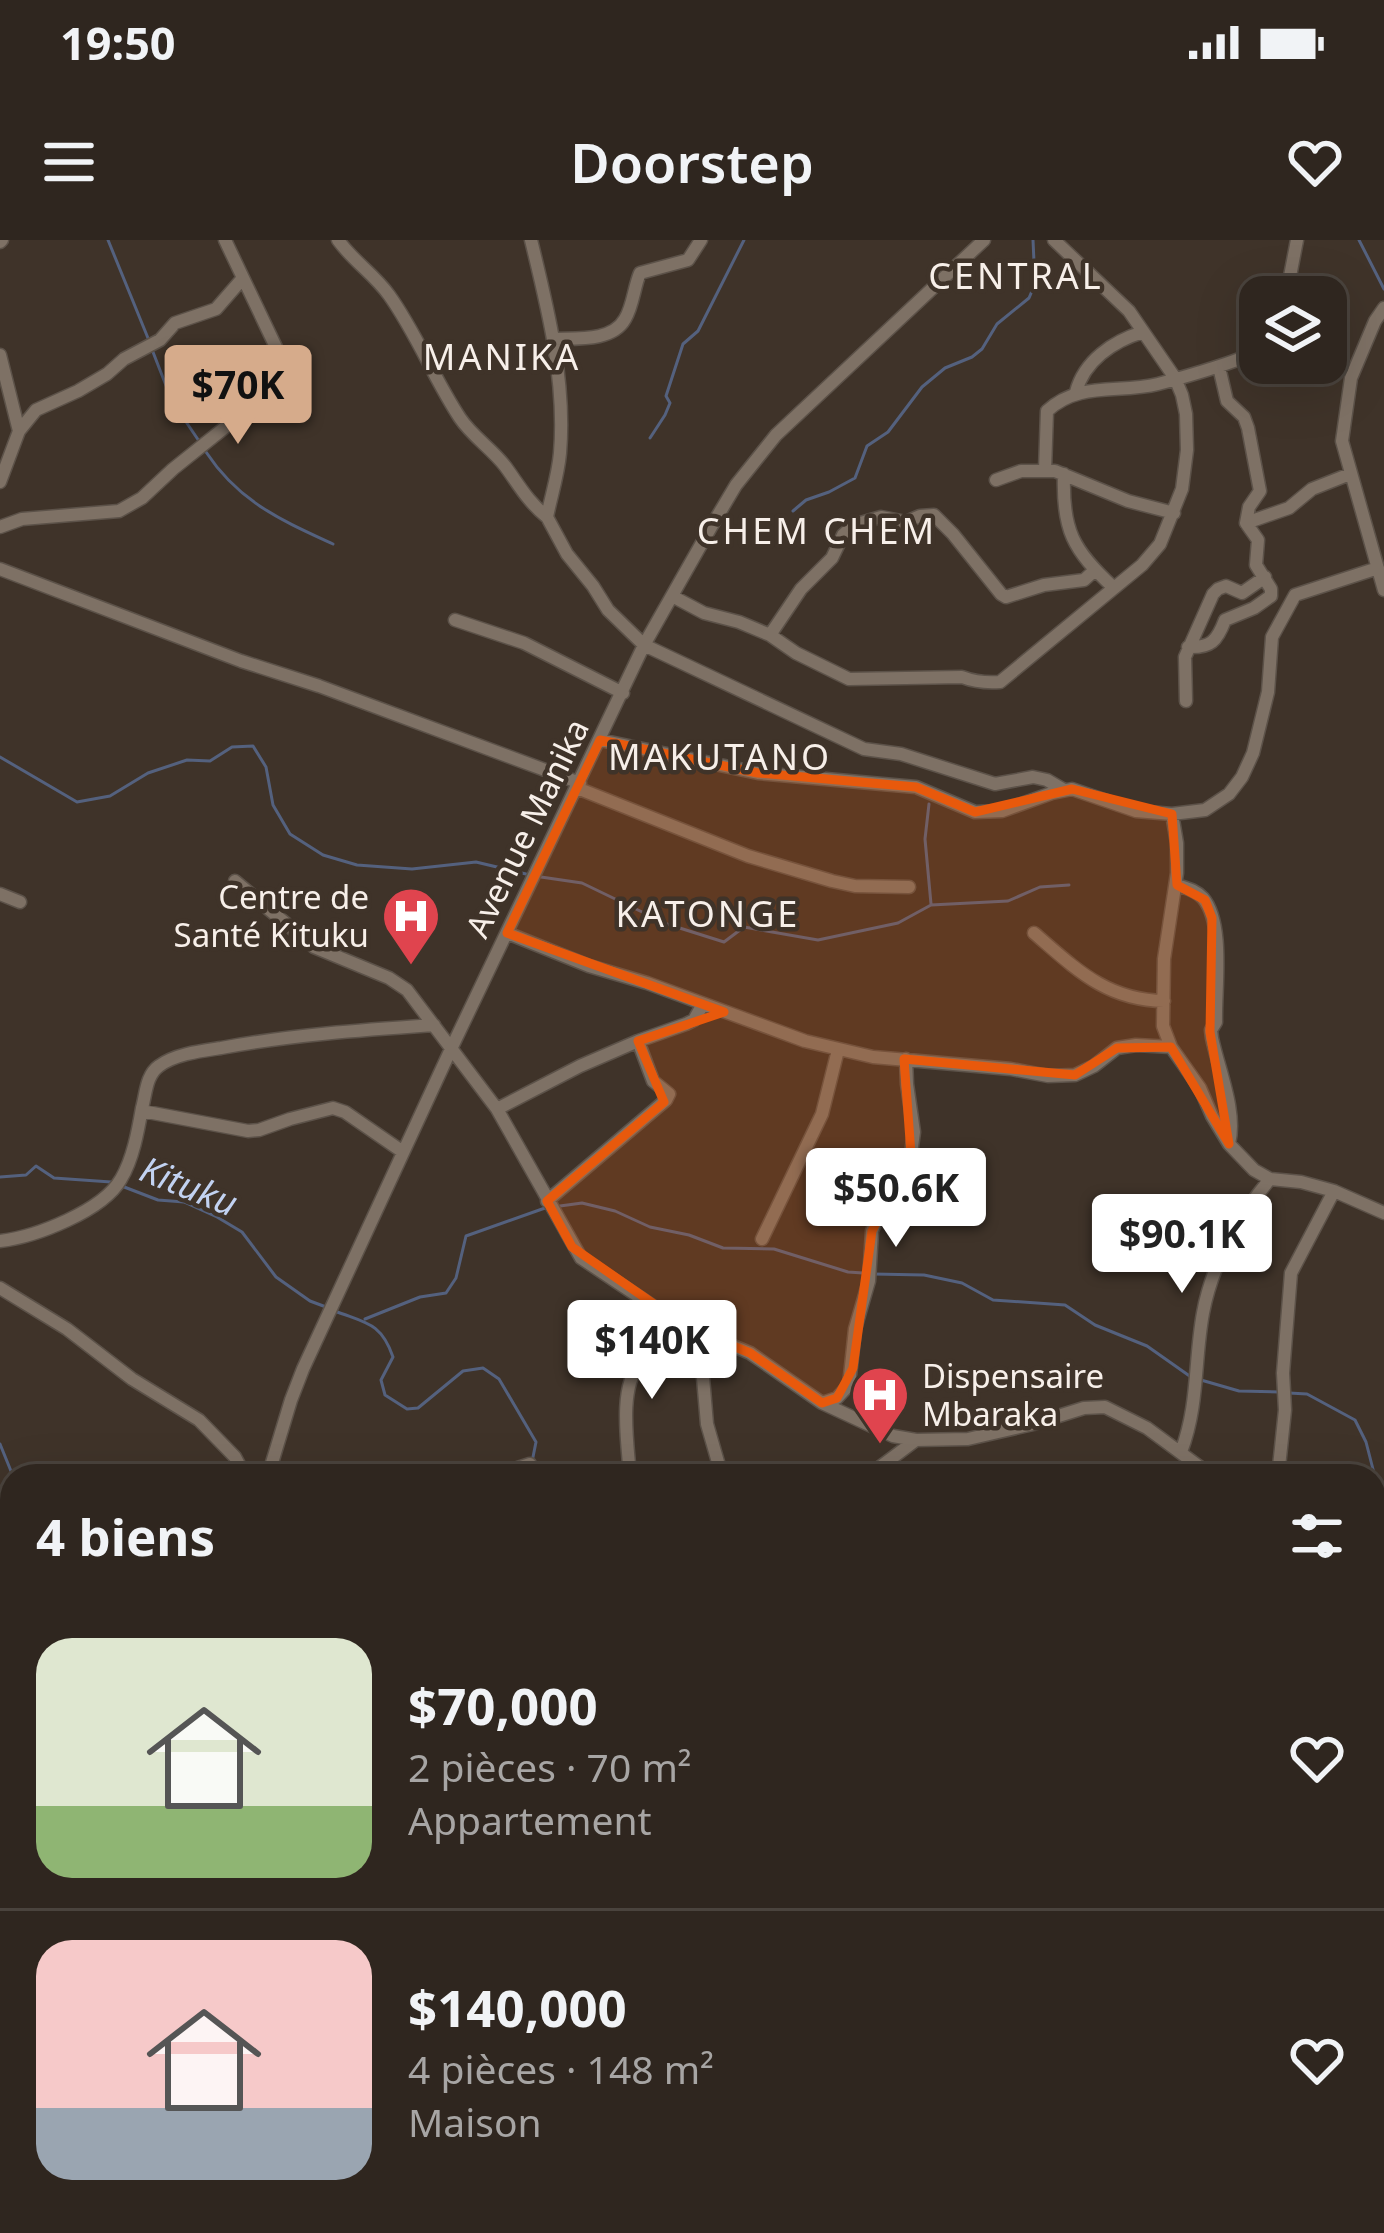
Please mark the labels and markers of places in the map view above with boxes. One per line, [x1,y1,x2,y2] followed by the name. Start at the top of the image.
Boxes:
[167,345,309,447] pin: $70K
[174,874,369,957] place label: Centre de Santé Kituku
[380,885,442,967] hospital icon: Centre de Santé Kituku
[798,1148,994,1250] pin: $50.6K
[1084,1194,1280,1296] pin: $90.1K
[568,1300,736,1402] pin: $140K
[922,1353,1104,1436] place label: Dispensaire Mbaraka
[849,1364,911,1446] hospital icon: Dispensaire Mbaraka

